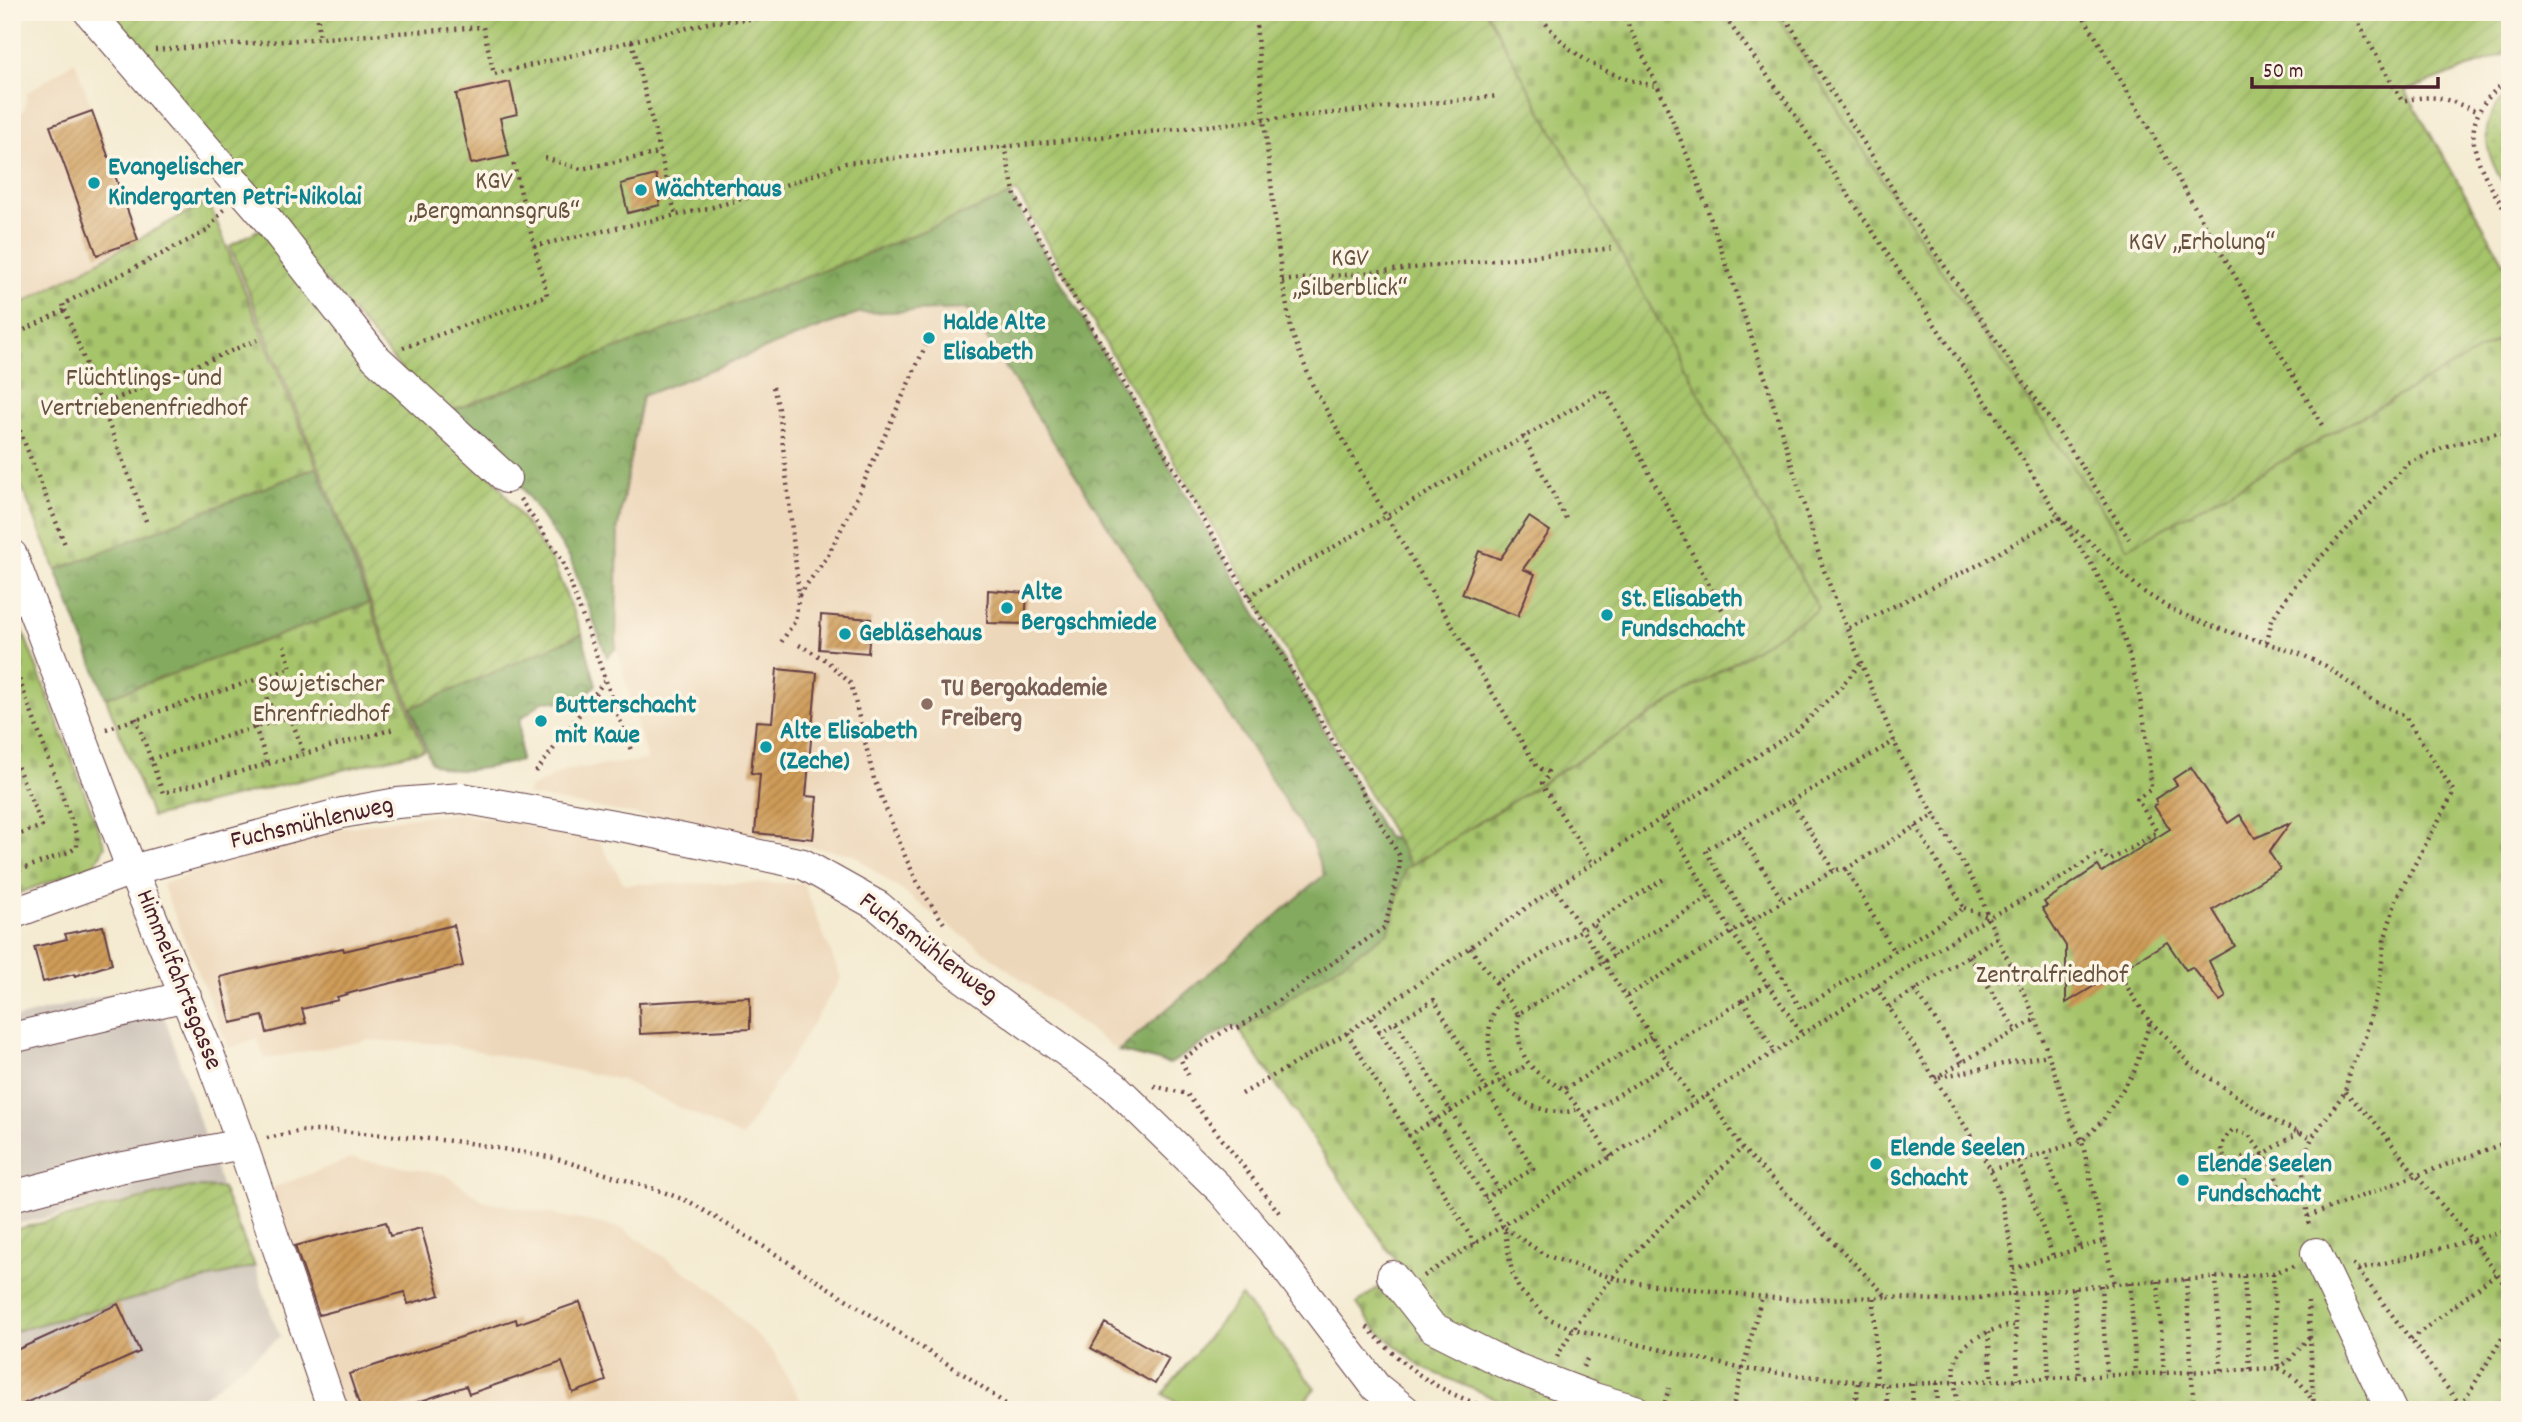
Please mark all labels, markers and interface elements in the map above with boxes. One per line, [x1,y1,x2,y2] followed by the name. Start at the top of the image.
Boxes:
[2252,46,2438,90] scale bar
[2263,58,2303,88] text: 50 m
[108,150,362,217] place label: Evangelischer Kindergarten Petri-Nikolai
[408,164,580,231] park label: KGV „Bergmannsgruß“
[655,172,782,209] place label: Wächterhaus
[86,175,102,191] marker: Evangelischer Kindergarten Petri-Nikolai
[633,182,649,198] marker: Wächterhaus
[2129,225,2275,262] park label: KGV „Erholung“
[1292,241,1408,308] park label: KGV „Silberblick“
[943,305,1046,372] place label: Halde Alte Elisabeth
[921,330,937,346] marker: Halde Alte Elisabeth
[40,361,248,428] park label: Flüchtlings- und Vertriebenenfriedhof
[1021,575,1157,642] place label: Alte Bergschmiede
[1621,582,1746,649] place label: St. Elisabeth Fundschacht
[999,600,1015,616] marker: Alte Bergschmiede
[1599,607,1615,623] marker: St. Elisabeth Fundschacht
[859,616,983,653] place label: Gebläsehaus
[837,626,853,642] marker: Gebläsehaus
[253,667,390,734] park label: Sowjetischer Ehrenfriedhof
[941,671,1107,738] place label: TU Bergakademie Freiberg
[555,688,697,755] place label: Butterschacht mit Kaue
[919,696,935,712] marker: TU Bergakademie Freiberg
[533,713,549,729] marker: Butterschacht mit Kaue
[780,714,918,781] place label: Alte Elisabeth (Zeche)
[758,739,774,755] marker: Alte Elisabeth (Zeche)
[227,787,397,861] street label: Fuchsmühlenweg
[125,884,231,1076] street label: Himmelfahrtsgasse
[850,884,1006,1014] street label: Fuchsmühlenweg
[1976,958,2129,995] park label: Zentralfriedhof
[1890,1131,2025,1198] place label: Elende Seelen Schacht
[2197,1147,2332,1214] place label: Elende Seelen Fundschacht
[1868,1156,1884,1172] marker: Elende Seelen Schacht
[2175,1172,2191,1188] marker: Elende Seelen Fundschacht

